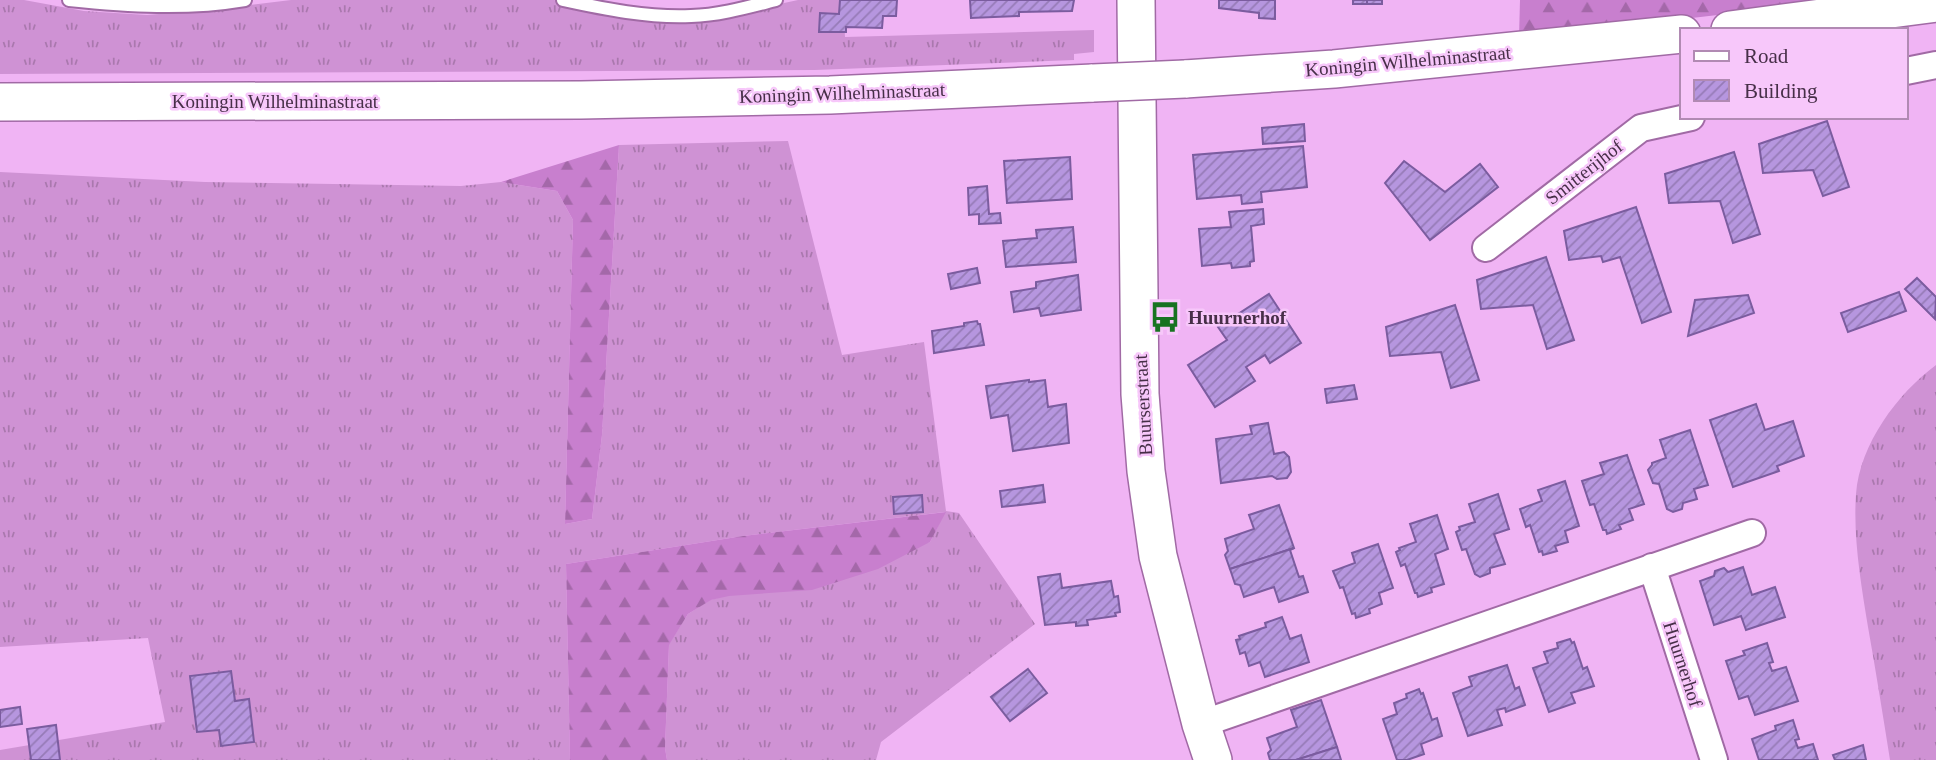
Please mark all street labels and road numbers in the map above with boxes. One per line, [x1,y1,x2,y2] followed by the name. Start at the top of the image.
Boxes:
[1304,41,1512,80] street label: Koningin Wilhelminastraat
[739,79,946,107] street label: Koningin Wilhelminastraat
[172,91,379,112] street label: Koningin Wilhelminastraat
[1541,135,1627,209] street label: Smitterijhof
[1130,353,1156,456] street label: Buurserstraat
[1659,619,1707,710] street label: Huurnerhof

